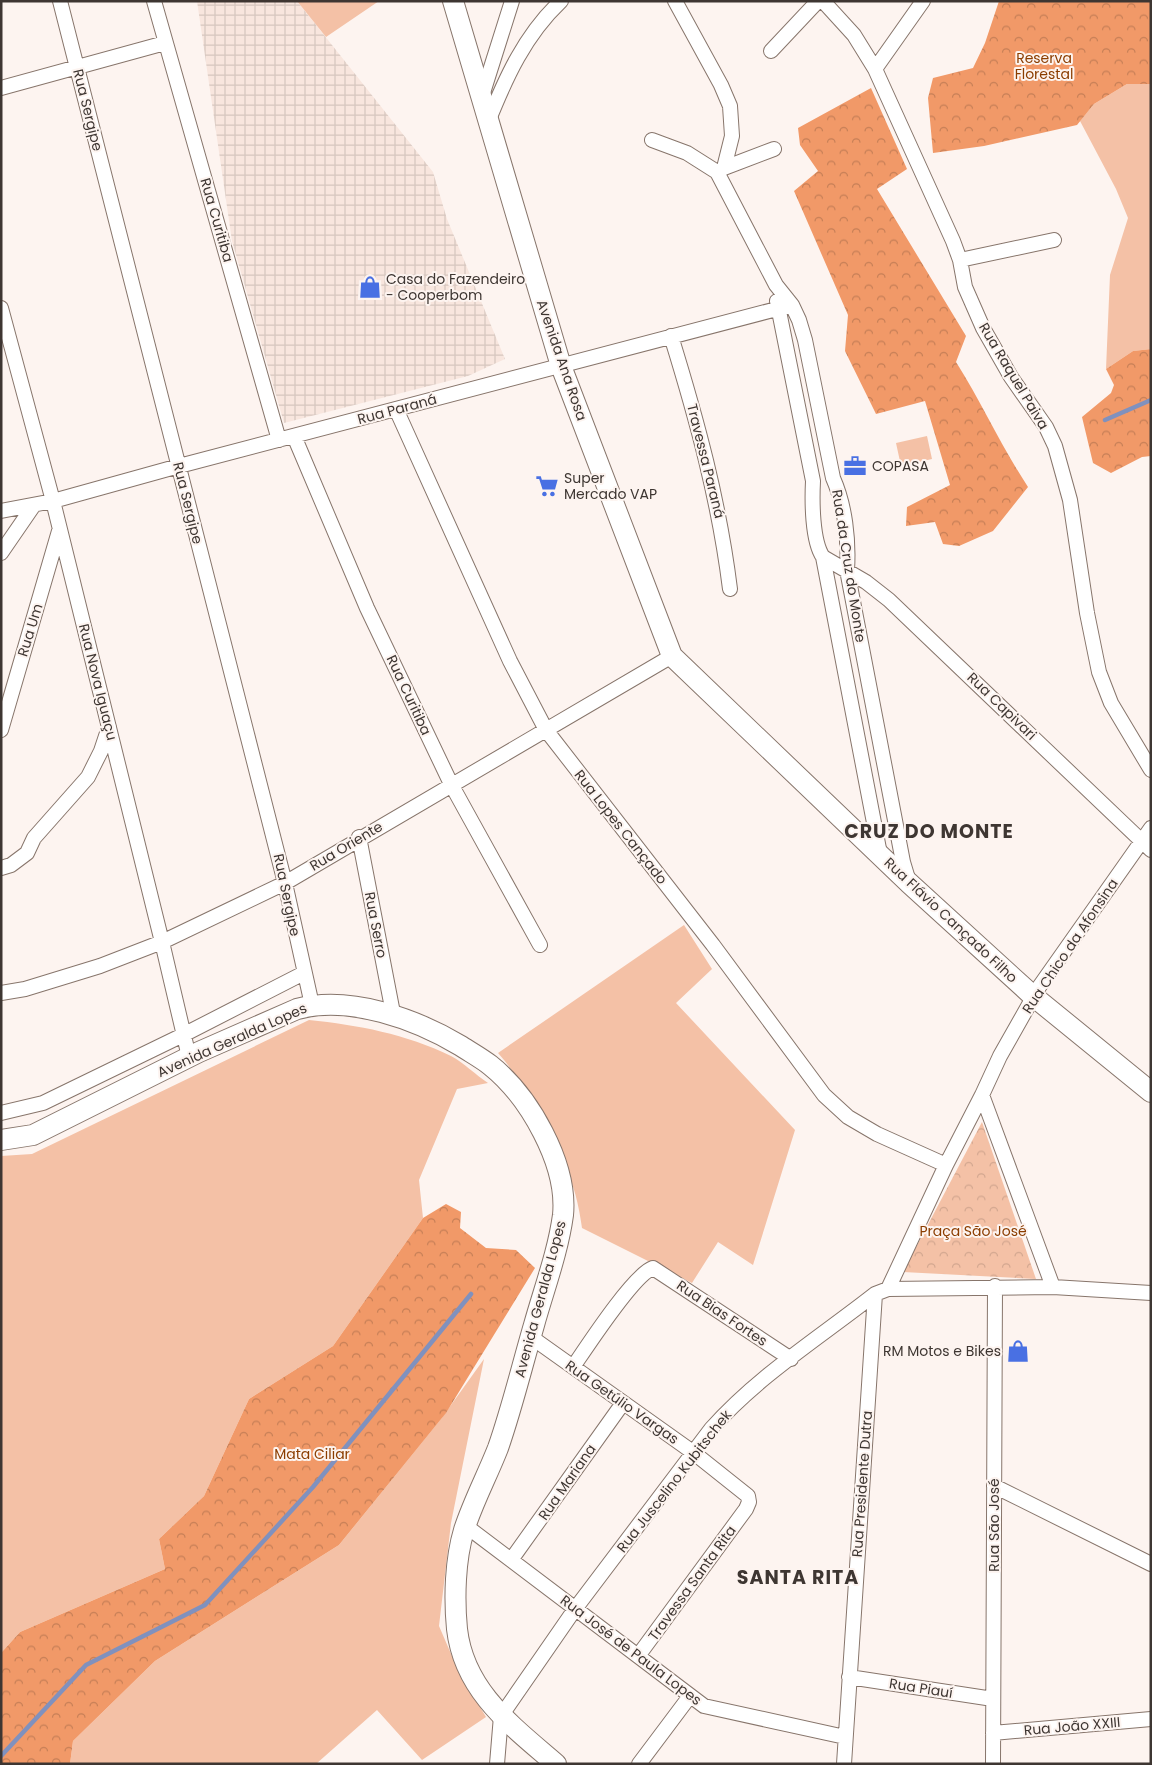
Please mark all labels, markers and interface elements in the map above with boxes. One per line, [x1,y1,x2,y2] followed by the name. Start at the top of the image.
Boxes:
[1015,48,1073,84] park label: Reserva Florestal
[68,67,108,153] street label: Rua Sergipe
[195,176,239,264] street label: Rua Curitiba
[386,269,525,305] place label: Casa do Fazendeiro - Cooperbom
[357,274,383,300] shop icon: Casa do Fazendeiro - Cooperbom
[532,297,592,423] street label: Avenida Ana Rosa
[974,319,1054,433] street label: Rua Raquel Paiva
[355,389,439,429] street label: Rua Paraná
[682,402,730,520] street label: Travessa Paraná
[842,453,868,479] office icon: COPASA
[872,456,929,476] place label: COPASA
[168,460,208,546] street label: Rua Sergipe
[564,468,657,504] place label: Super Mercado VAP
[534,473,560,499] supermarket icon: Super Mercado VAP
[827,488,871,644] street label: Rua da Cruz do Monte
[12,601,48,659] street label: Rua Um
[74,622,122,742] street label: Rua Nova Iguaçu
[382,652,436,738] street label: Rua Curitiba
[963,668,1041,744] street label: Rua Capivari
[570,765,672,889] street label: Rua Lopes Cançado
[306,816,386,876] street label: Rua Oriente
[844,818,1014,845] district label: CRUZ DO MONTE
[269,852,306,938] street label: Rua Sergipe
[880,853,1022,987] street label: Rua Flávio Cançado Filho
[1017,875,1123,1017] street label: Rua Chico da Afonsina
[360,890,392,960] street label: Rua Serro
[154,998,310,1082] street label: Avenida Geralda Lopes
[509,1218,571,1380] street label: Avenida Geralda Lopes
[919,1221,1027,1241] park label: Praça São José
[673,1275,771,1351] street label: Rua Bias Fortes
[1005,1338,1031,1364] shop icon: RM Motos e Bikes
[883,1341,1001,1361] place label: RM Motos e Bikes
[561,1355,683,1449] street label: Rua Getúlio Vargas
[612,1405,737,1557] street label: Rua Juscelino Kubitschek
[847,1410,877,1558] street label: Rua Presidente Dutra
[533,1440,601,1524] street label: Rua Mariana
[274,1444,350,1464] park label: Mata Ciliar
[984,1478,1004,1572] street label: Rua São José
[643,1521,741,1645] street label: Travessa Santa Rita
[737,1564,859,1591] district label: SANTA RITA
[556,1590,706,1710] street label: Rua José de Paula Lopes
[888,1673,955,1703] street label: Rua Piauí
[1023,1712,1121,1740] street label: Rua João XXIII

